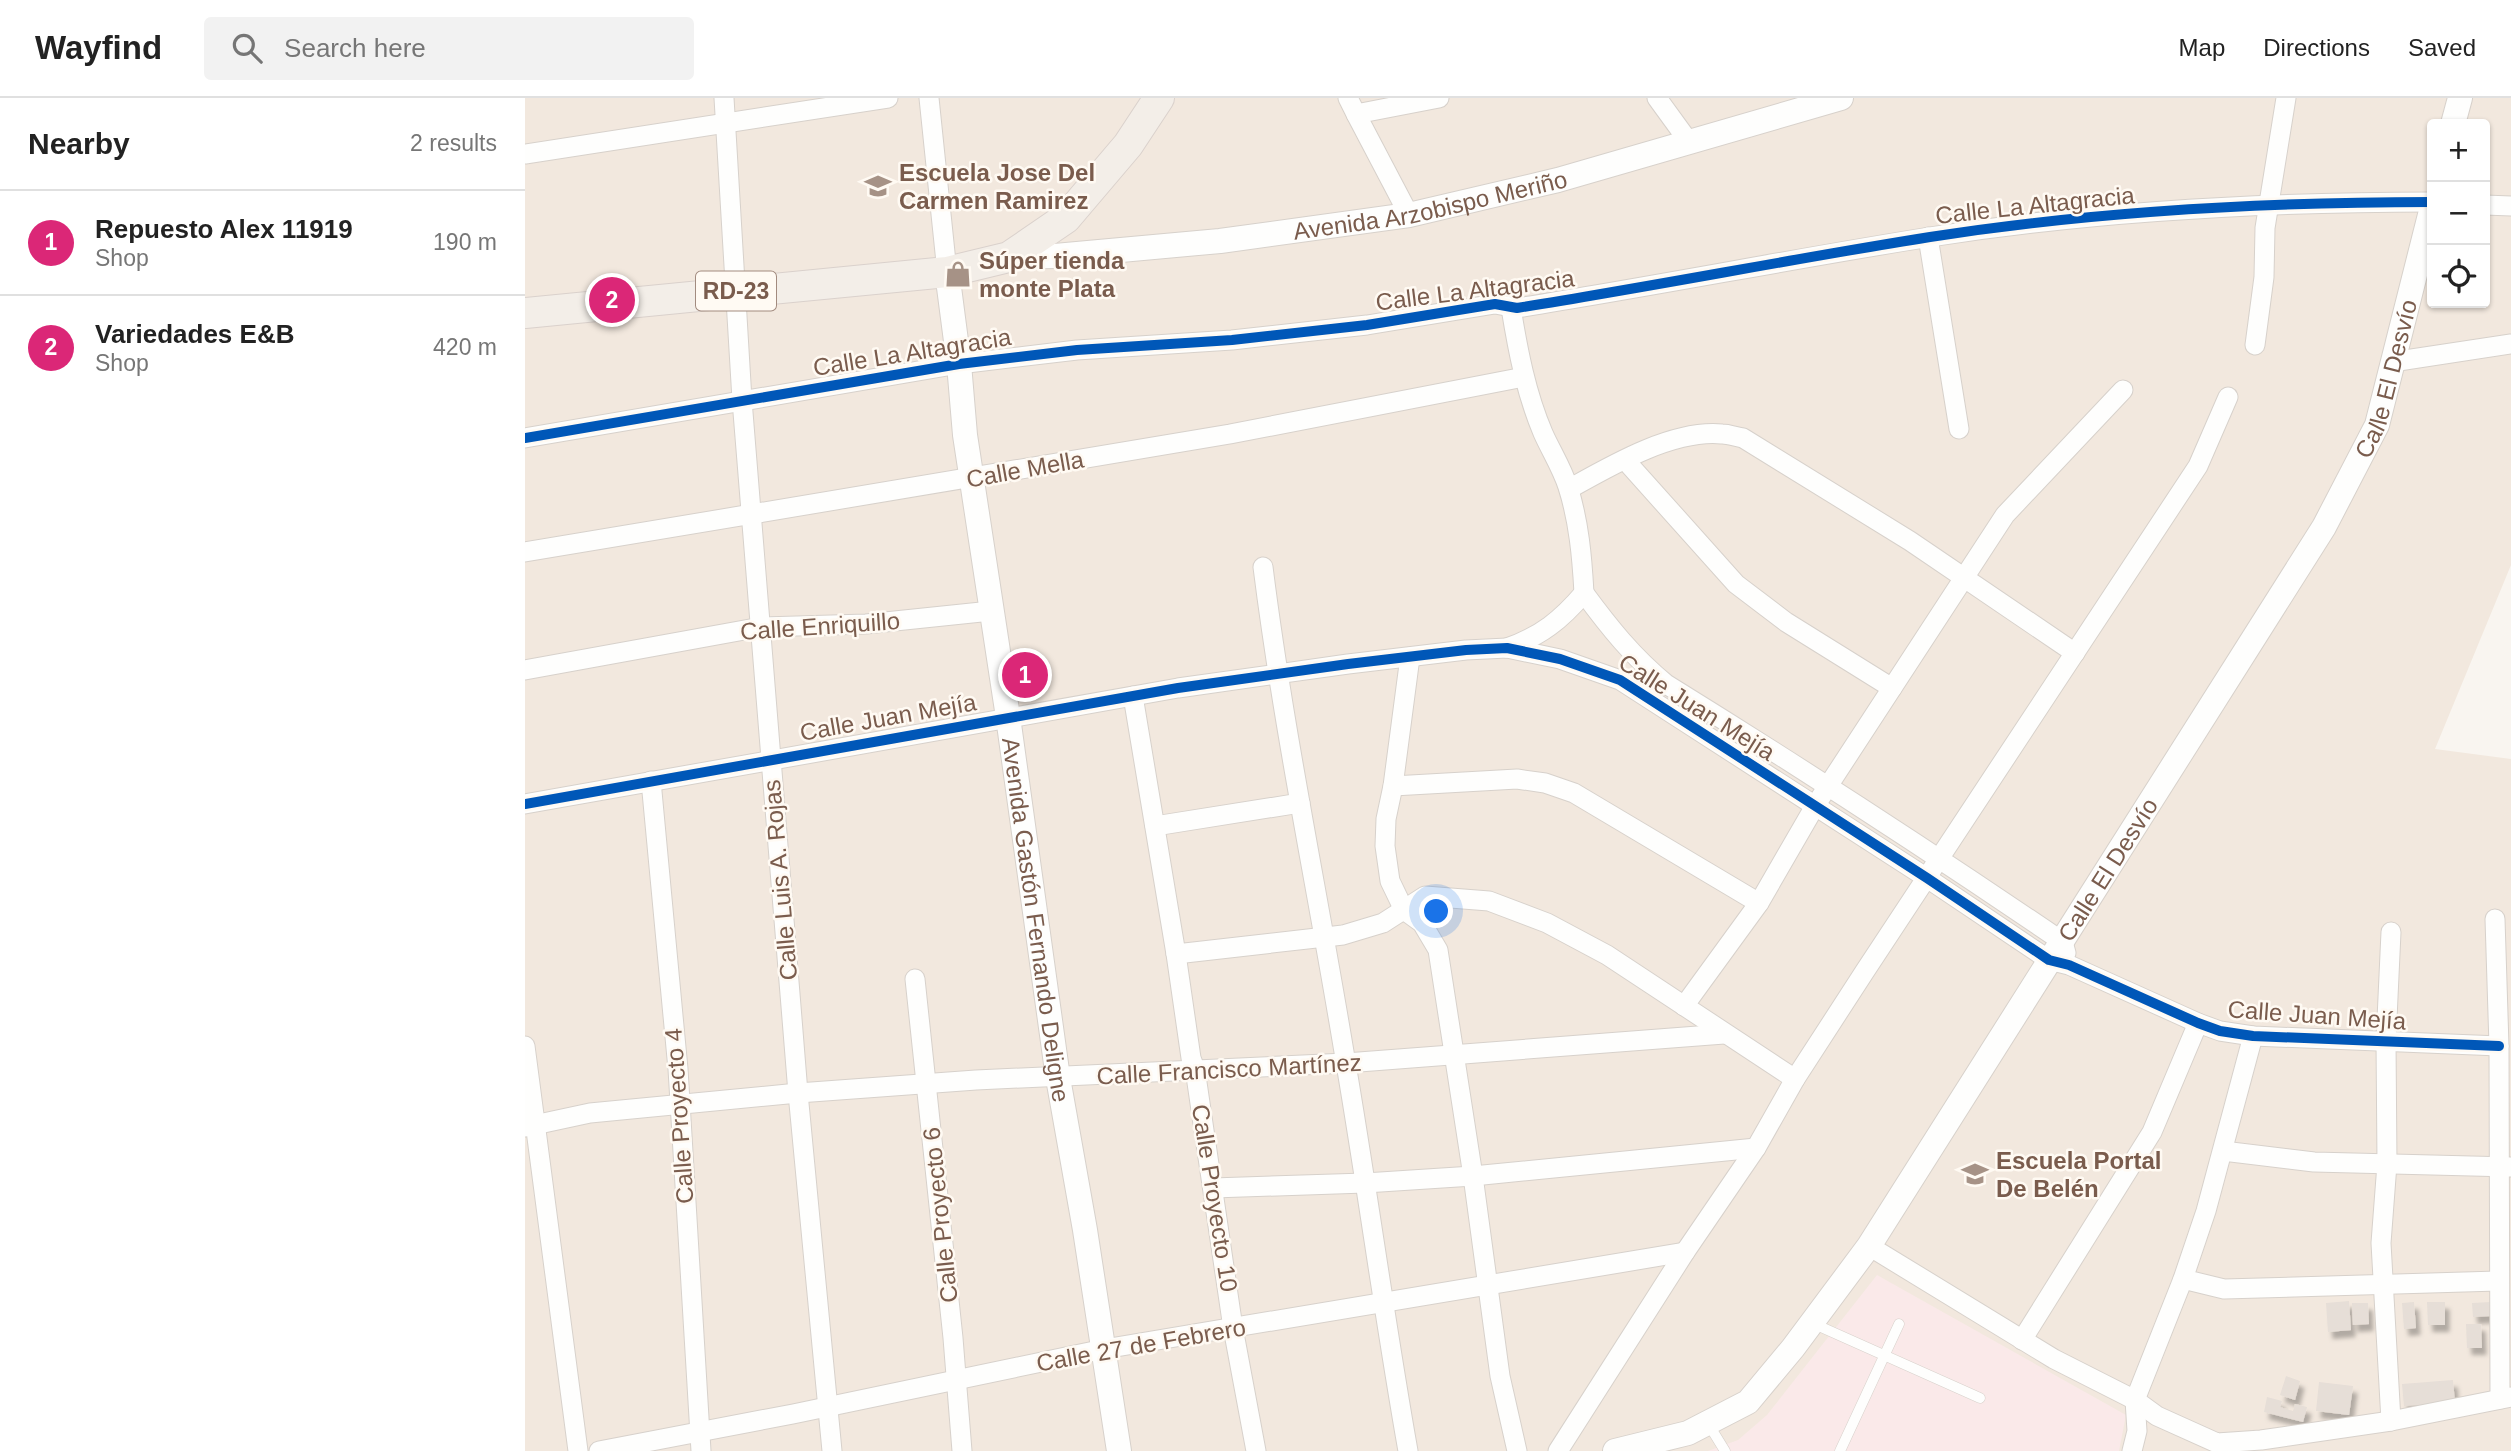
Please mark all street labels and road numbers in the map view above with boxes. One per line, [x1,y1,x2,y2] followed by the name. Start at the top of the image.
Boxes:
[1291,165,1570,244] street label: Avenida Arzobispo Meriño
[1934,181,2137,229] street label: Calle La Altagracia
[1374,264,1577,316] street label: Calle La Altagracia
[696,272,776,310] road number: RD-23
[2349,297,2422,462] street label: Calle El Desvío
[811,323,1014,381] street label: Calle La Altagracia
[964,445,1086,493] street label: Calle Mella
[739,607,901,645] street label: Calle Enriquillo
[1614,648,1781,766] street label: Calle Juan Mejía
[798,688,979,746] street label: Calle Juan Mejía
[997,736,1076,1104] street label: Avenida Gastón Fernando Deligne
[758,778,802,982] street label: Calle Luis A. Rojas
[2052,793,2163,946] street label: Calle El Desvío
[2227,995,2408,1035] street label: Calle Juan Mejía
[659,1027,699,1205] street label: Calle Proyecto 4
[1096,1049,1362,1089] street label: Calle Francisco Martínez
[1187,1102,1243,1294] street label: Calle Proyecto 10
[917,1126,963,1304] street label: Calle Proyecto 6
[1034,1313,1248,1377] street label: Calle 27 de Febrero

